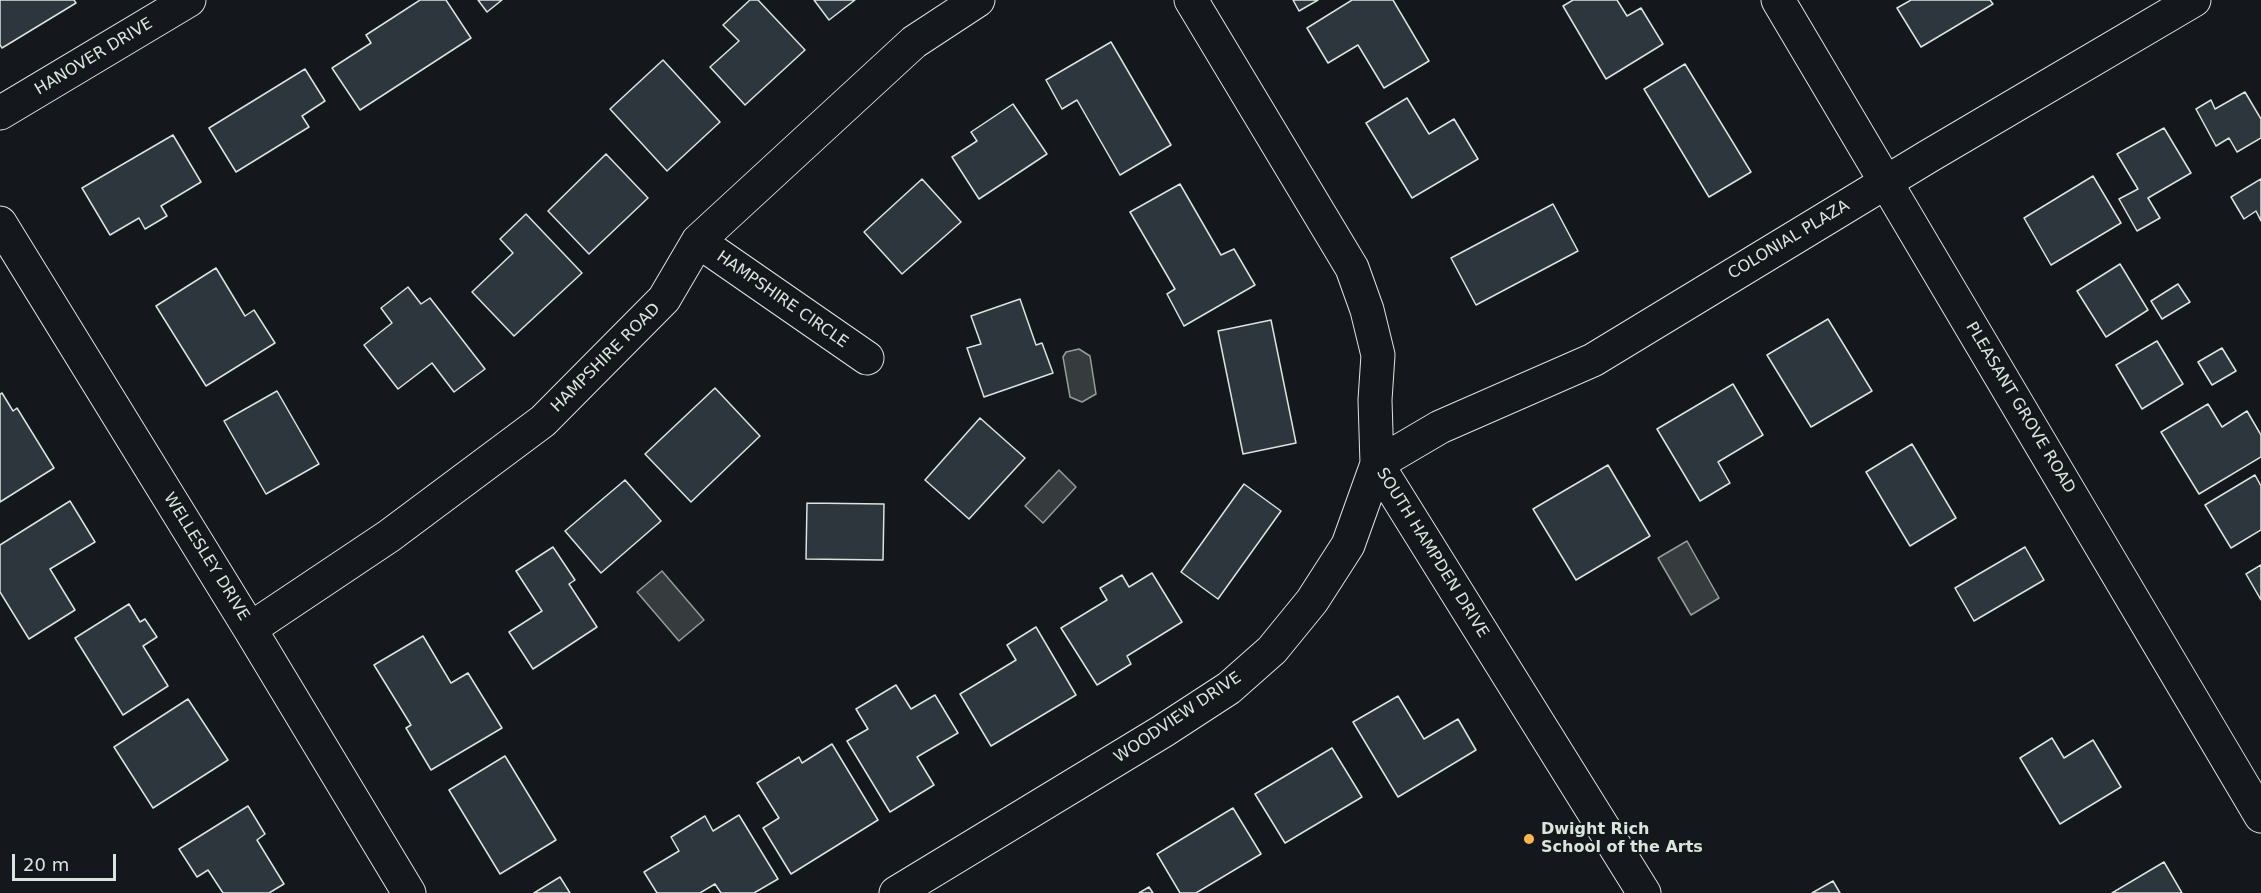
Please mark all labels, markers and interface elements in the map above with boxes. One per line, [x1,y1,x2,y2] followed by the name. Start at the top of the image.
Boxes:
[32,14,156,100] street label: HANOVER DRIVE
[1725,196,1853,284] street label: COLONIAL PLAZA
[713,247,851,353] street label: HAMPSHIRE CIRCLE
[547,299,665,417] street label: HAMPSHIRE ROAD
[1961,319,2079,497] street label: PLEASANT GROVE ROAD
[1372,465,1492,641] street label: SOUTH HAMPDEN DRIVE
[159,490,253,624] street label: WELLESLEY DRIVE
[1111,668,1245,768] street label: WOODVIEW DRIVE
[1541,820,1703,858] place label: Dwight Rich School of the Arts
[1522,832,1536,846] marker: Dwight Rich School of the Arts
[15,842,118,880] scale bar
[23,854,69,875] text: 20 m

